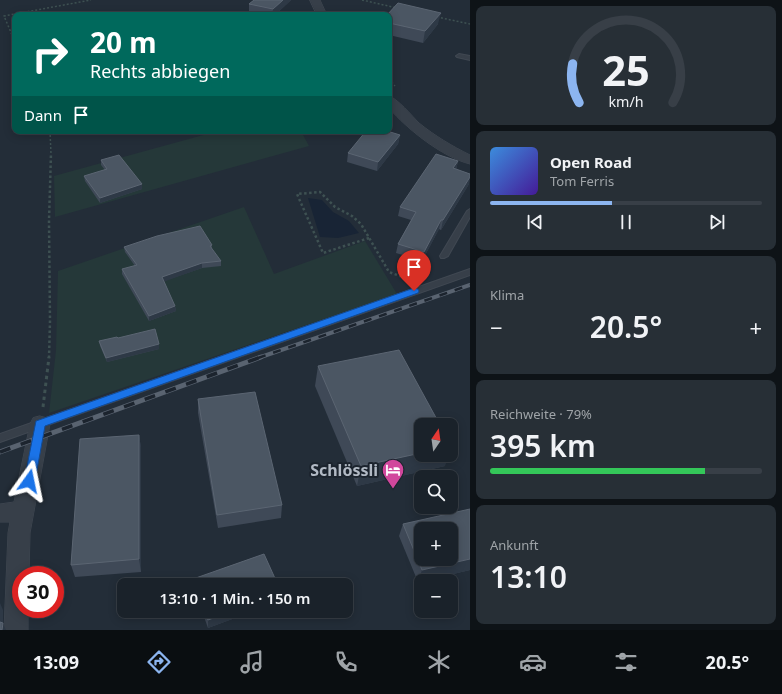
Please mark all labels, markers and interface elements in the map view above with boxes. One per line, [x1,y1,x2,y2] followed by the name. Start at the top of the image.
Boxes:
[90,23,157,61] text: 20 m
[24,28,76,80] icon: right
[602,42,650,98] text: 25
[90,59,230,83] text: Rechts abbiegen
[608,92,644,111] text: km/h
[70,104,92,126] icon: arrive
[24,105,62,125] text: Dann
[550,152,632,172] text: Open Road
[550,172,614,190] text: Tom Ferris
[524,211,546,233] icon: previous
[615,211,637,233] icon: pause
[706,211,728,233] icon: next
[397,250,431,291] pin
[403,256,425,278] icon: arrive
[490,286,524,304] text: Klima
[590,306,662,347] text: 20.5°
[490,312,503,342] text: −
[749,312,762,342] text: +
[490,405,592,423] text: Reichweite · 79%
[414,418,458,462] north arrow
[414,418,458,618] map controls
[490,425,596,466] text: 395 km
[380,457,406,490] hotel icon: Schlössli
[310,459,378,481] place label: Schlössli
[8,460,50,502] position arrow
[414,470,458,514] button: search
[414,522,458,566] button: +
[490,536,539,554] text: Ankunft
[490,556,567,597] text: 13:10
[12,566,64,618] speed limit sign: 30
[414,574,458,618] button: −
[160,588,310,608] text: 13:10 · 1 Min. · 150 m
[145,648,173,676] icon: directions
[238,648,266,676] icon: music
[332,648,360,676] icon: phone
[425,648,453,676] icon: climate
[519,648,547,676] icon: car
[612,648,640,676] icon: filters
[33,650,79,674] text: 13:09
[706,650,749,674] text: 20.5°

